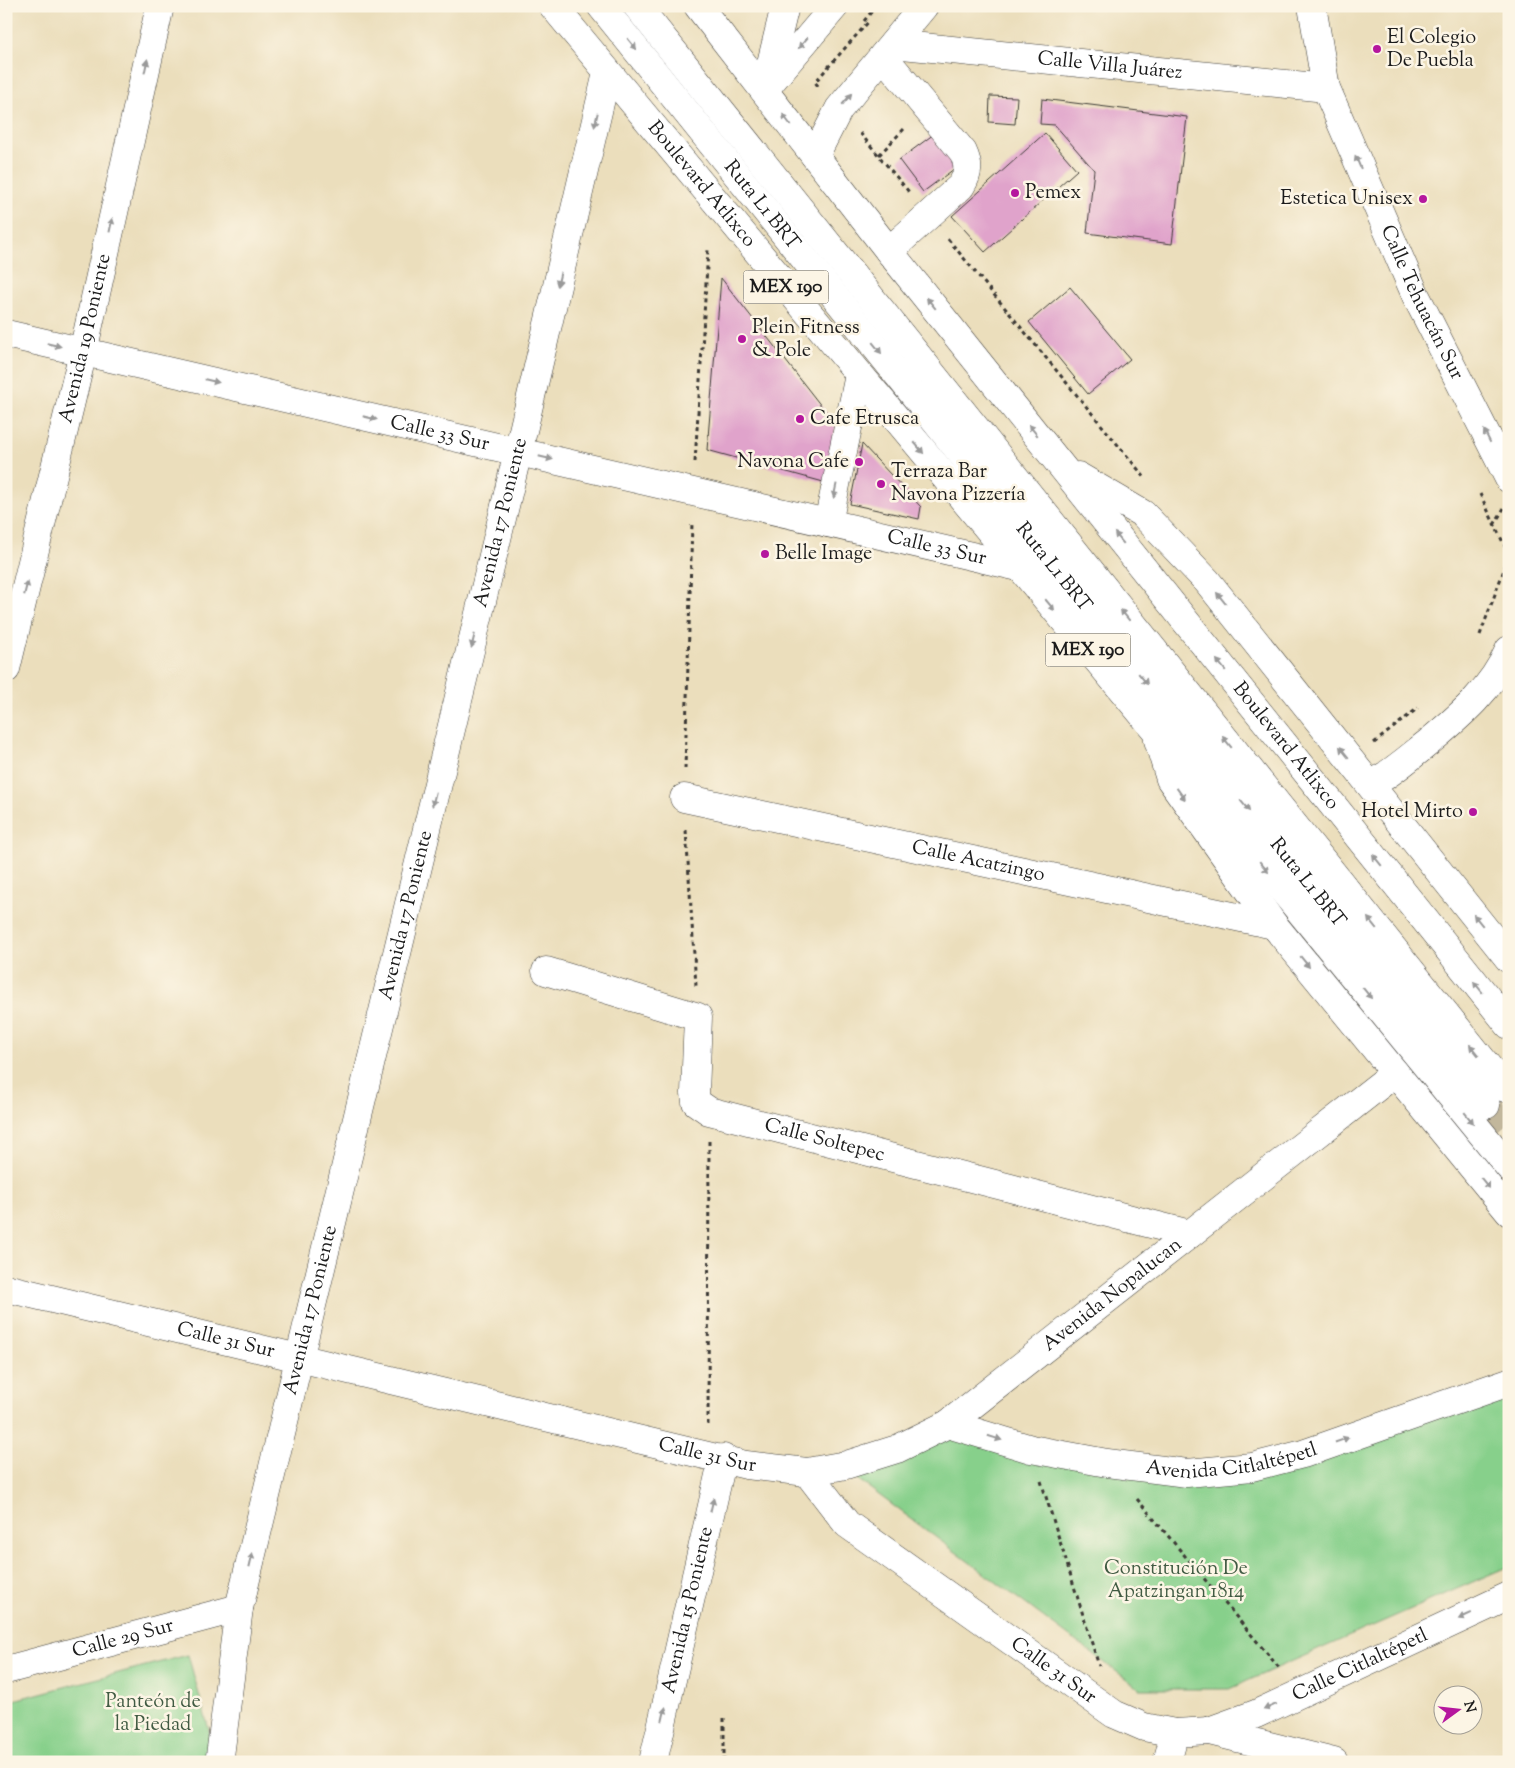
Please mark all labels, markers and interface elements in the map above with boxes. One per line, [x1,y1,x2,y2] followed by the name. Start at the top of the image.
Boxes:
[1387,24,1476,76] place label: El Colegio De Puebla
[627,37,638,50] one-way arrow
[798,37,809,50] one-way arrow
[1371,43,1383,55] marker: El Colegio De Puebla
[1036,44,1184,88] street label: Calle Villa Juárez
[143,58,151,74] one-way arrow
[842,93,853,106] one-way arrow
[592,113,600,128] one-way arrow
[782,114,793,127] one-way arrow
[640,115,763,254] street label: Boulevard Atlixco
[716,154,807,257] street label: Ruta L1 BRT
[1354,155,1362,169] one-way arrow
[1025,179,1081,208] place label: Pemex
[1280,185,1413,214] place label: Estetica Unisex
[1009,187,1021,199] marker: Pemex
[1417,193,1429,205] marker: Estetica Unisex
[107,217,115,233] one-way arrow
[1372,220,1471,385] street label: Calle Tehuacán Sur
[52,251,119,426] street label: Avenida 19 Poniente
[744,270,828,304] road number: MEX 190
[555,271,563,286] one-way arrow
[926,297,937,310] one-way arrow
[752,314,860,366] place label: Plein Fitness & Pole
[736,333,748,345] marker: Plein Fitness & Pole
[46,341,61,349] one-way arrow
[871,341,882,354] one-way arrow
[205,377,220,385] one-way arrow
[810,405,919,434] place label: Cafe Etrusca
[387,408,493,459] street label: Calle 33 Sur
[794,413,806,425] marker: Cafe Etrusca
[363,414,378,422] one-way arrow
[1028,423,1039,436] one-way arrow
[1483,428,1491,443] one-way arrow
[466,435,535,611] street label: Avenida 17 Poniente
[914,441,925,454] one-way arrow
[737,448,849,477] place label: Navona Cafe
[538,454,553,462] one-way arrow
[853,456,865,468] marker: Navona Cafe
[891,458,1025,510] place label: Terraza Bar Navona Pizzería
[875,478,887,490] marker: Terraza Bar Navona Pizzería
[831,484,839,499] one-way arrow
[1008,516,1098,619] street label: Ruta L1 BRT
[884,523,990,574] street label: Calle 33 Sur
[1114,531,1125,544] one-way arrow
[775,540,872,569] place label: Belle Image
[759,548,771,560] marker: Belle Image
[22,580,30,595] one-way arrow
[1216,592,1227,605] one-way arrow
[1045,598,1056,611] one-way arrow
[1120,609,1131,622] one-way arrow
[468,634,476,649] one-way arrow
[1046,634,1130,666] road number: MEX 190
[1215,658,1226,671] one-way arrow
[1138,672,1149,685] one-way arrow
[1225,676,1346,816] street label: Boulevard Atlixco
[1221,736,1232,749] one-way arrow
[1339,746,1350,759] one-way arrow
[1176,787,1186,801] one-way arrow
[430,792,438,807] one-way arrow
[1361,798,1463,827] place label: Hotel Mirto
[1239,799,1250,812] one-way arrow
[1467,806,1479,818] marker: Hotel Mirto
[372,828,441,1003] street label: Avenida 17 Poniente
[1262,832,1352,934] street label: Ruta L1 BRT
[909,833,1048,890] street label: Calle Acatzingo
[1371,854,1382,867] one-way arrow
[1258,860,1269,873] one-way arrow
[1473,914,1484,927] one-way arrow
[1367,917,1378,930] one-way arrow
[1299,956,1310,969] one-way arrow
[1473,981,1484,994] one-way arrow
[1361,986,1372,999] one-way arrow
[1469,1044,1480,1057] one-way arrow
[761,1111,888,1170] street label: Calle Soltepec
[1464,1112,1475,1125] one-way arrow
[1480,1176,1491,1189] one-way arrow
[276,1222,345,1398] street label: Avenida 17 Poniente
[1036,1231,1189,1359] street label: Avenida Nopalucan
[174,1315,278,1366] street label: Calle 31 Sur
[655,1430,758,1481] street label: Calle 31 Sur
[987,1435,1002,1443] one-way arrow
[1144,1435,1322,1488] street label: Avenida Citlaltépetl
[1335,1436,1350,1444] one-way arrow
[708,1497,716,1512] one-way arrow
[655,1524,721,1696] street label: Avenida 15 Poniente
[247,1553,255,1568] one-way arrow
[1104,1555,1248,1607] park label: Constitución De Apatzingan 1814
[69,1611,177,1666] street label: Calle 29 Sur
[1458,1613,1472,1621] one-way arrow
[1288,1621,1433,1710] street label: Calle Citlaltépetl
[1004,1630,1103,1712] street label: Calle 31 Sur
[1432,1686,1482,1736] north arrow
[105,1688,201,1740] park label: Panteón de la Piedad
[1458,1699,1480,1715] text: N
[1263,1704,1277,1712] one-way arrow
[660,1707,668,1722] one-way arrow

